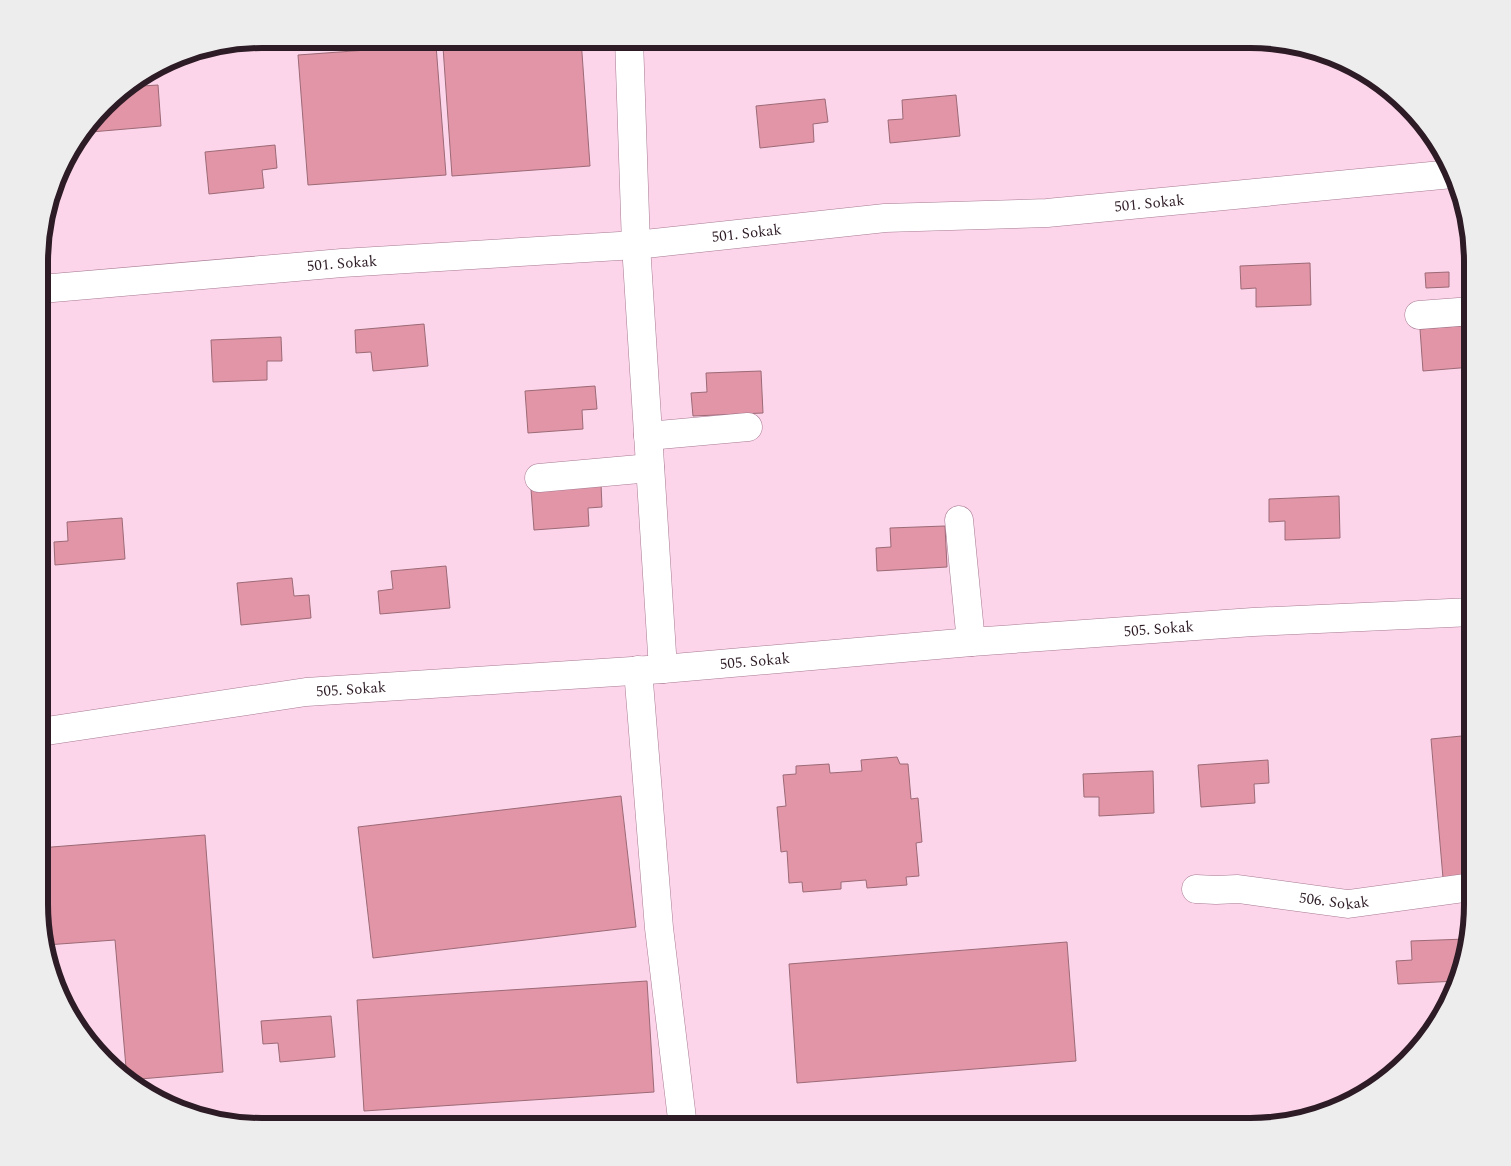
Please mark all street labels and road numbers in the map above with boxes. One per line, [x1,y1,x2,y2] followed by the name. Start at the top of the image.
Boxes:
[1113,189,1185,218] street label: 501. Sokak
[711,218,783,249] street label: 501. Sokak
[306,250,378,278] street label: 501. Sokak
[1123,615,1195,643] street label: 505. Sokak
[719,647,791,676] street label: 505. Sokak
[315,676,387,703] street label: 505. Sokak
[1298,886,1370,916] street label: 506. Sokak

